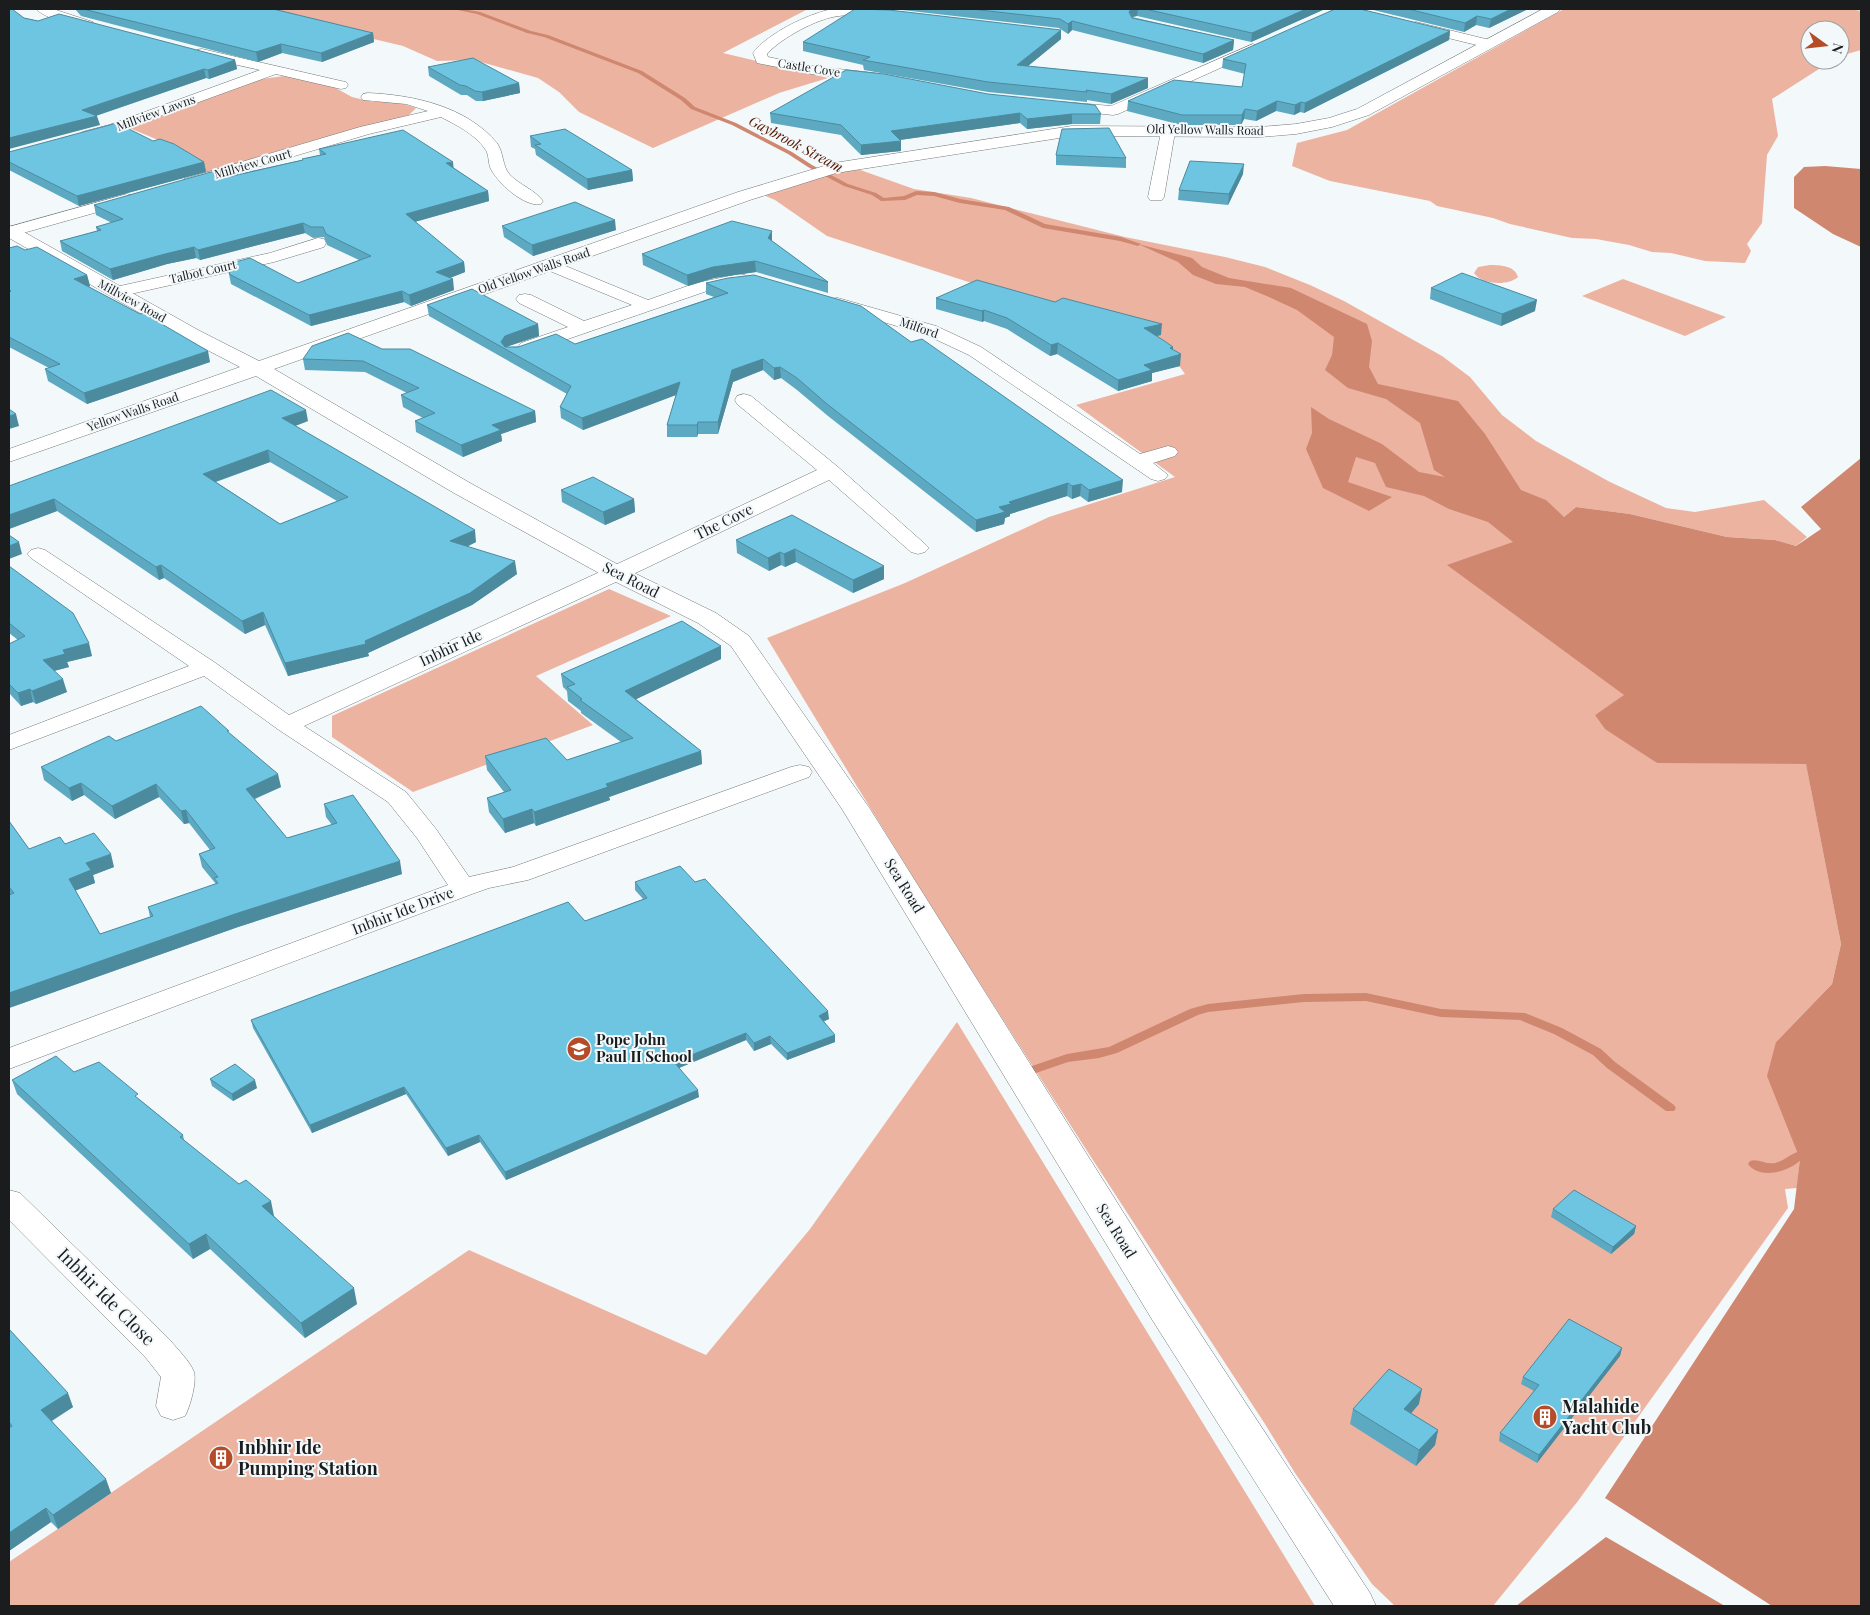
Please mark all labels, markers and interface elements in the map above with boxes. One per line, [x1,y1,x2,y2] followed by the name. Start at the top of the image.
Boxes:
[1800,20,1850,70] north arrow
[1828,41,1849,56] text: N
[777,54,841,80] street label: Castle Cove
[114,90,197,134] street label: Millview Lawns
[746,111,847,176] water label: Gaybrook Stream
[1146,120,1264,138] street label: Old Yellow Walls Road
[212,144,294,182] street label: Millview Court
[476,243,592,297] street label: Old Yellow Walls Road
[168,255,239,287] street label: Talbot Court
[96,275,169,325] street label: Millview Road
[898,313,941,341] street label: Milford
[84,388,181,435] street label: Yellow Walls Road
[691,498,756,544] street label: The Cove
[600,556,663,602] street label: Sea Road
[416,624,485,670] street label: Inbhir Ide
[880,854,930,917] street label: Sea Road
[349,882,456,939] street label: Inbhir Ide Drive
[596,1029,692,1066] place label: Pope John Paul II School
[566,1036,592,1062] school or university icon: Pope John Paul II School
[1092,1199,1142,1262] street label: Sea Road
[53,1242,161,1350] street label: Inbhir Ide Close
[1561,1394,1651,1439] place label: Malahide Yacht Club
[1532,1404,1558,1430] building icon: Malahide Yacht Club
[238,1435,378,1480] place label: Inbhir Ide Pumping Station
[208,1445,234,1471] building icon: Inbhir Ide Pumping Station

